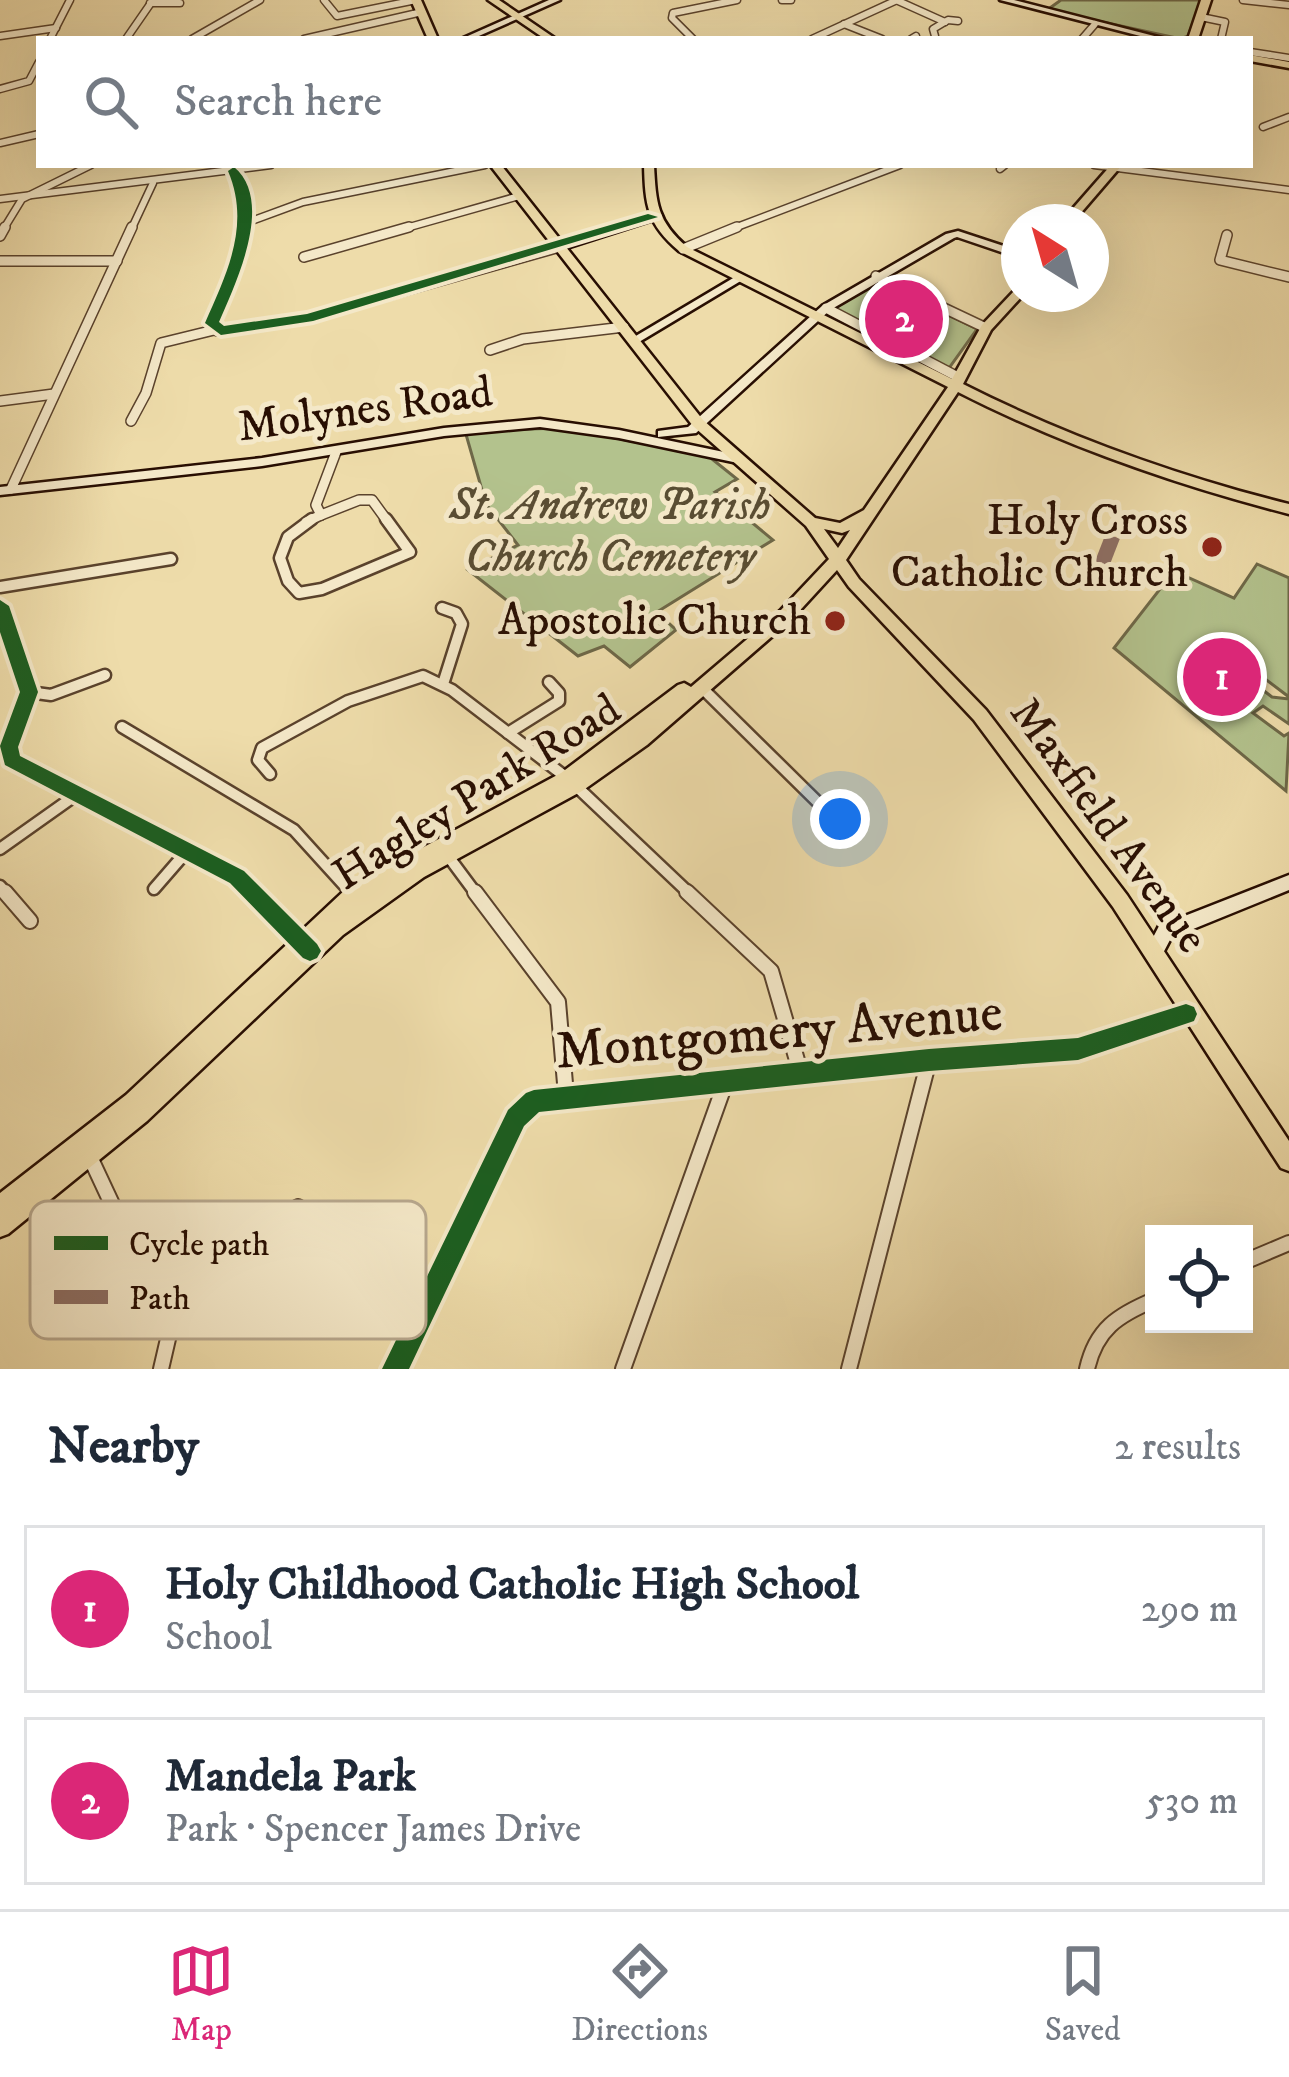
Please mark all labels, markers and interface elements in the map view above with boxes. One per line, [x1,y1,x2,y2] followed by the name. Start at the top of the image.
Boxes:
[36,36,1253,168] search box
[78,69,144,135] icon: search
[174,74,382,130] text: Search here
[1001,204,1109,312] north arrow
[865,274,943,364] pin: 2
[234,364,496,456] street label: Molynes Road
[448,478,771,586] park label: St. Andrew Parish Church Cemetery
[891,493,1188,601] place label: Holy Cross Catholic Church
[1199,534,1225,560] marker: Holy Cross Catholic Church
[498,593,811,649] place label: Apostolic Church
[822,608,848,634] marker: Apostolic Church
[1183,632,1261,722] pin: 1
[323,682,632,904] street label: Hagley Park Road
[997,687,1219,965] street label: Maxfield Avenue
[810,789,870,849] your location
[553,980,1005,1086] street label: Montgomery Avenue
[30,1201,426,1339] legend
[129,1225,269,1266] text: Cycle path
[1145,1225,1253,1333] map controls
[1145,1225,1253,1333] button: locate
[129,1279,190,1320] text: Path
[48,1415,199,1479] text: Nearby
[1114,1423,1241,1472] text: 2 results
[165,1557,859,1613] text: Holy Childhood Catholic High School
[83,1585,97,1634] text: 1
[1141,1585,1238,1634] text: 290 m
[165,1613,272,1662] text: School
[165,1749,416,1805] text: Mandela Park
[80,1777,100,1826] text: 2
[1145,1777,1238,1826] text: 530 m
[165,1805,581,1854] text: Park · Spencer James Drive
[168,1938,234,2051] tab: Map
[571,1938,708,2051] tab: Directions
[1045,1938,1121,2051] tab: Saved

